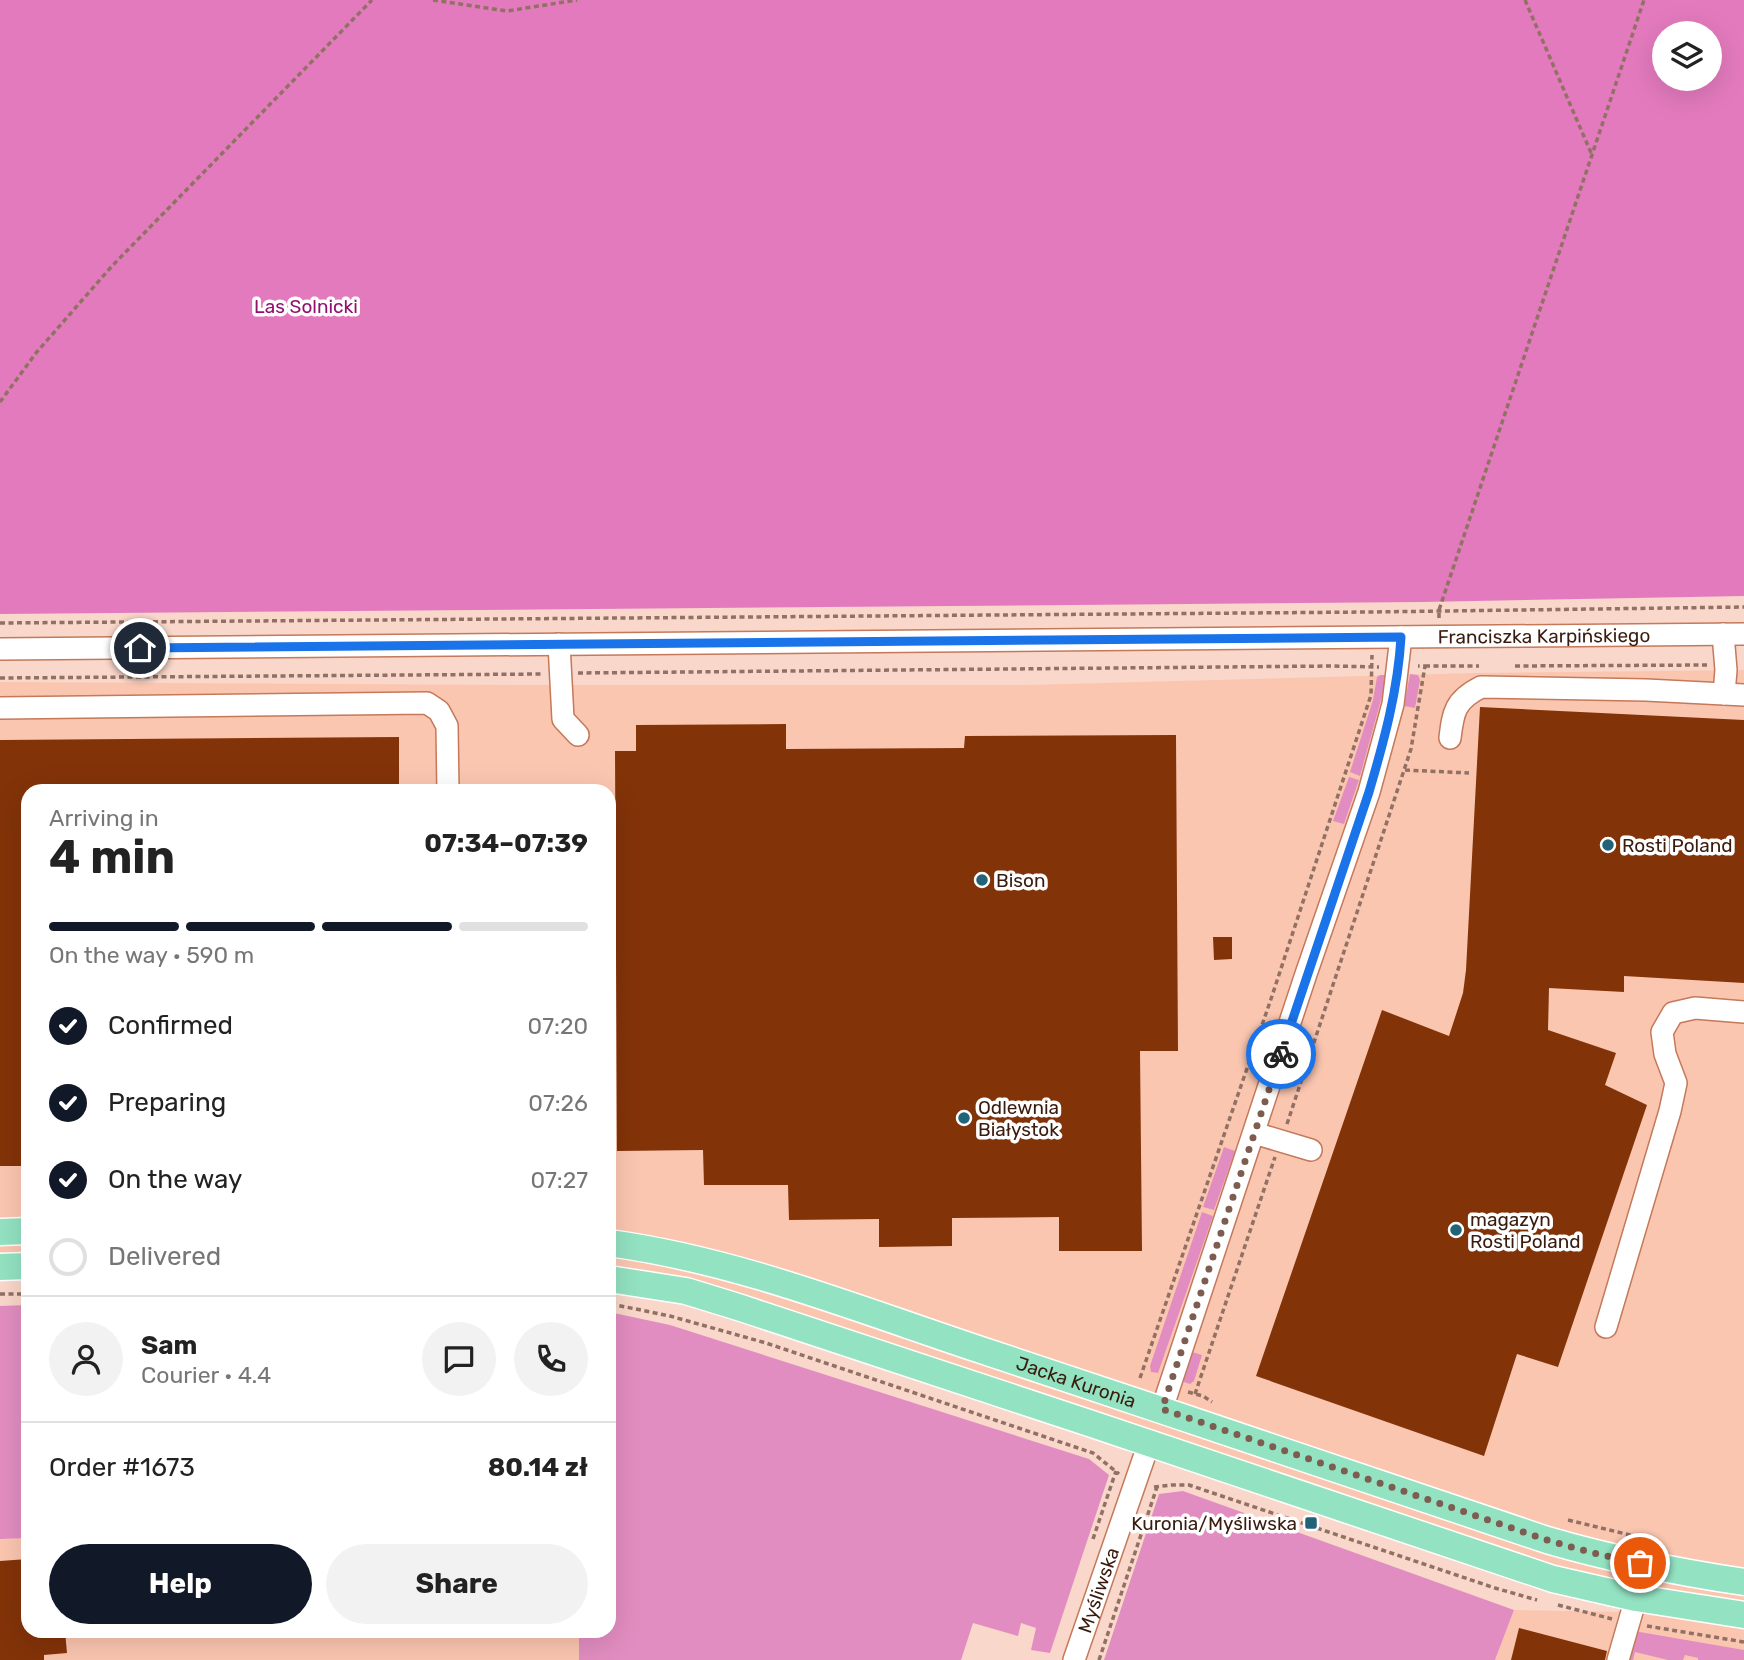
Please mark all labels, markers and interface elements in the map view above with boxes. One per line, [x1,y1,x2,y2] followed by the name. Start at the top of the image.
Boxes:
[1652,21,1722,91] map controls
[1652,21,1722,91] button: layers
[254,295,358,318] park label: Las Solnicki
[110,618,170,678] pin
[1437,623,1650,648] street label: Franciszka Karpińskiego
[121,629,159,667] icon: home
[49,804,159,832] text: Arriving in
[424,828,588,859] text: 07:34–07:39
[49,830,175,885] text: 4 min
[1622,834,1733,857] place label: Rosti Poland
[1600,837,1616,853] marker: Rosti Poland
[996,869,1045,892] place label: Bison
[974,872,990,888] marker: Bison
[49,941,254,969] text: On the way · 590 m
[49,1007,87,1045] icon: check
[108,1010,233,1041] text: Confirmed
[528,1012,588,1040] text: 07:20
[1246,1019,1316,1089] courier
[1262,1035,1300,1073] icon: bike
[49,1084,87,1122] icon: check
[108,1087,226,1118] text: Preparing
[528,1089,588,1117] text: 07:26
[978,1096,1059,1141] place label: Odlewnia Białystok
[956,1110,972,1126] marker: Odlewnia Białystok
[49,1161,87,1199] icon: check
[108,1164,242,1195] text: On the way
[530,1166,588,1194] text: 07:27
[1470,1208,1581,1253] place label: magazyn Rosti Poland
[1448,1222,1464,1238] marker: magazyn Rosti Poland
[108,1241,221,1272] text: Delivered
[49,1322,123,1396] button: person
[422,1322,496,1396] button: chat
[514,1322,588,1396] button: phone
[141,1330,197,1361] text: Sam
[1013,1351,1139,1412] street label: Jacka Kuronia
[141,1361,271,1389] text: Courier · 4.4
[49,1452,195,1483] text: Order #1673
[488,1452,588,1483] text: 80.14 zł
[1131,1512,1297,1535] place label: Kuronia/Myśliwska
[1303,1515,1319,1531] marker: Kuronia/Myśliwska
[1610,1533,1670,1593] pin
[49,1544,312,1624] button: Help
[326,1544,588,1624] button: Share
[1073,1544,1124,1636] street label: Myśliwska
[1621,1544,1659,1582] icon: bag

